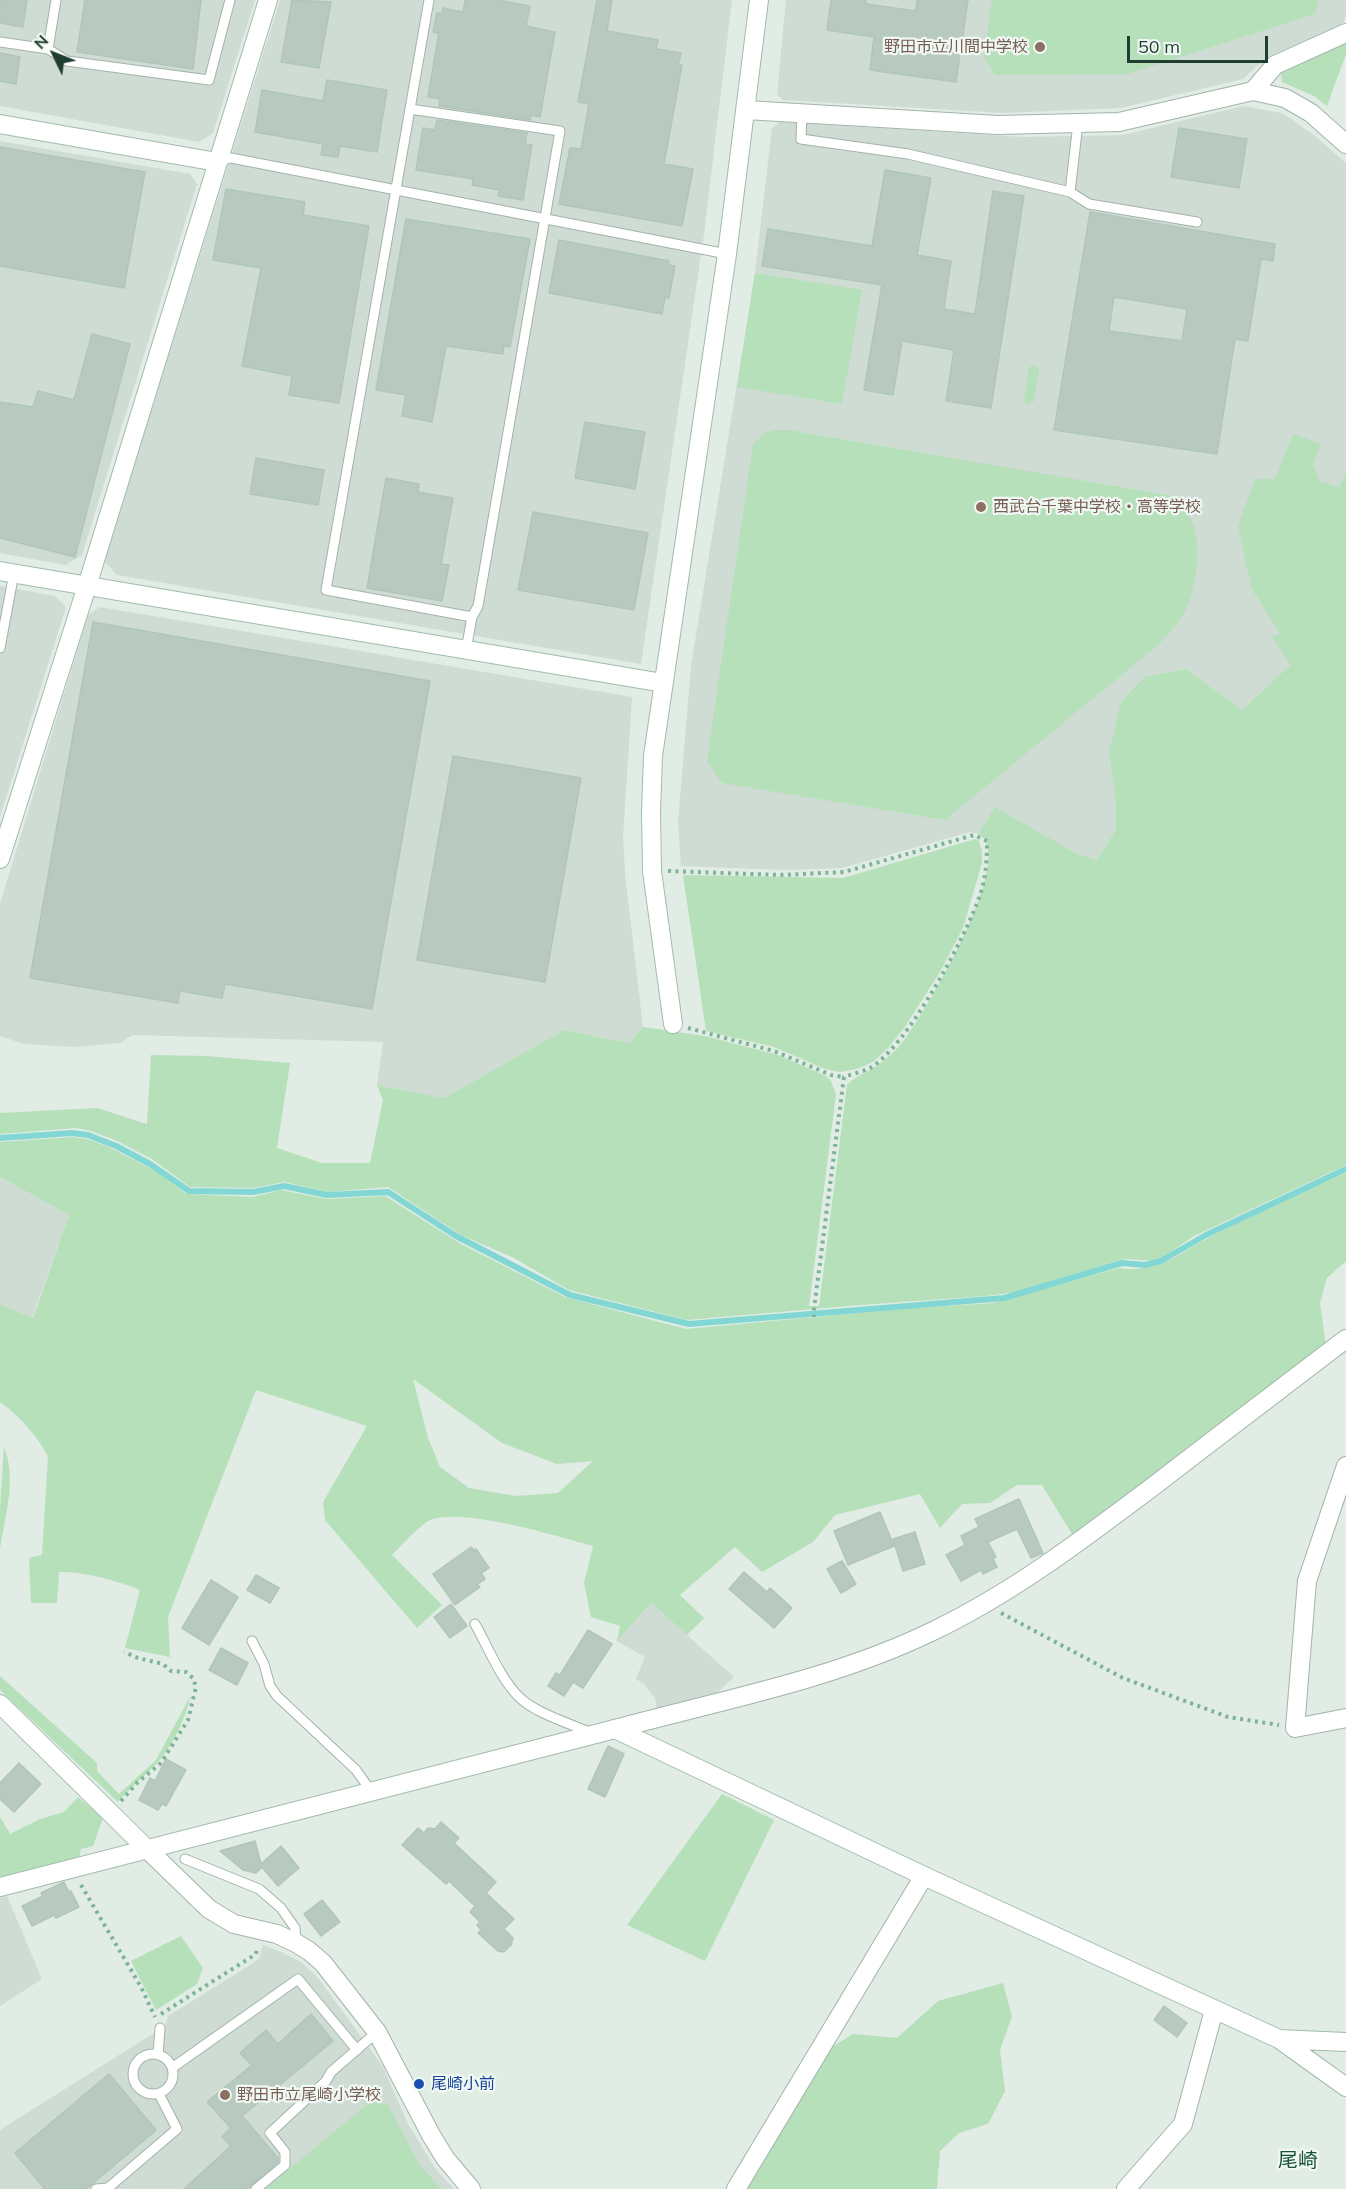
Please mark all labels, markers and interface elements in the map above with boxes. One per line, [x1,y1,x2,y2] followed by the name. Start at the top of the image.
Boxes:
[24,24,84,84] north arrow
[1130,24,1271,62] scale bar
[29,30,52,53] text: N
[1138,35,1180,58] text: 50 m
[884,37,1028,57] place label: 野田市立川間中学校
[1033,40,1047,54] marker: 野田市立川間中学校
[993,497,1201,517] place label: 西武台千葉中学校・高等学校
[974,500,988,514] marker: 西武台千葉中学校・高等学校
[431,2074,495,2094] place label: 尾崎小前
[412,2077,426,2091] marker: 尾崎小前
[237,2085,381,2105] place label: 野田市立尾崎小学校
[218,2088,232,2102] marker: 野田市立尾崎小学校
[1278,2149,1318,2173] district label: 尾崎

